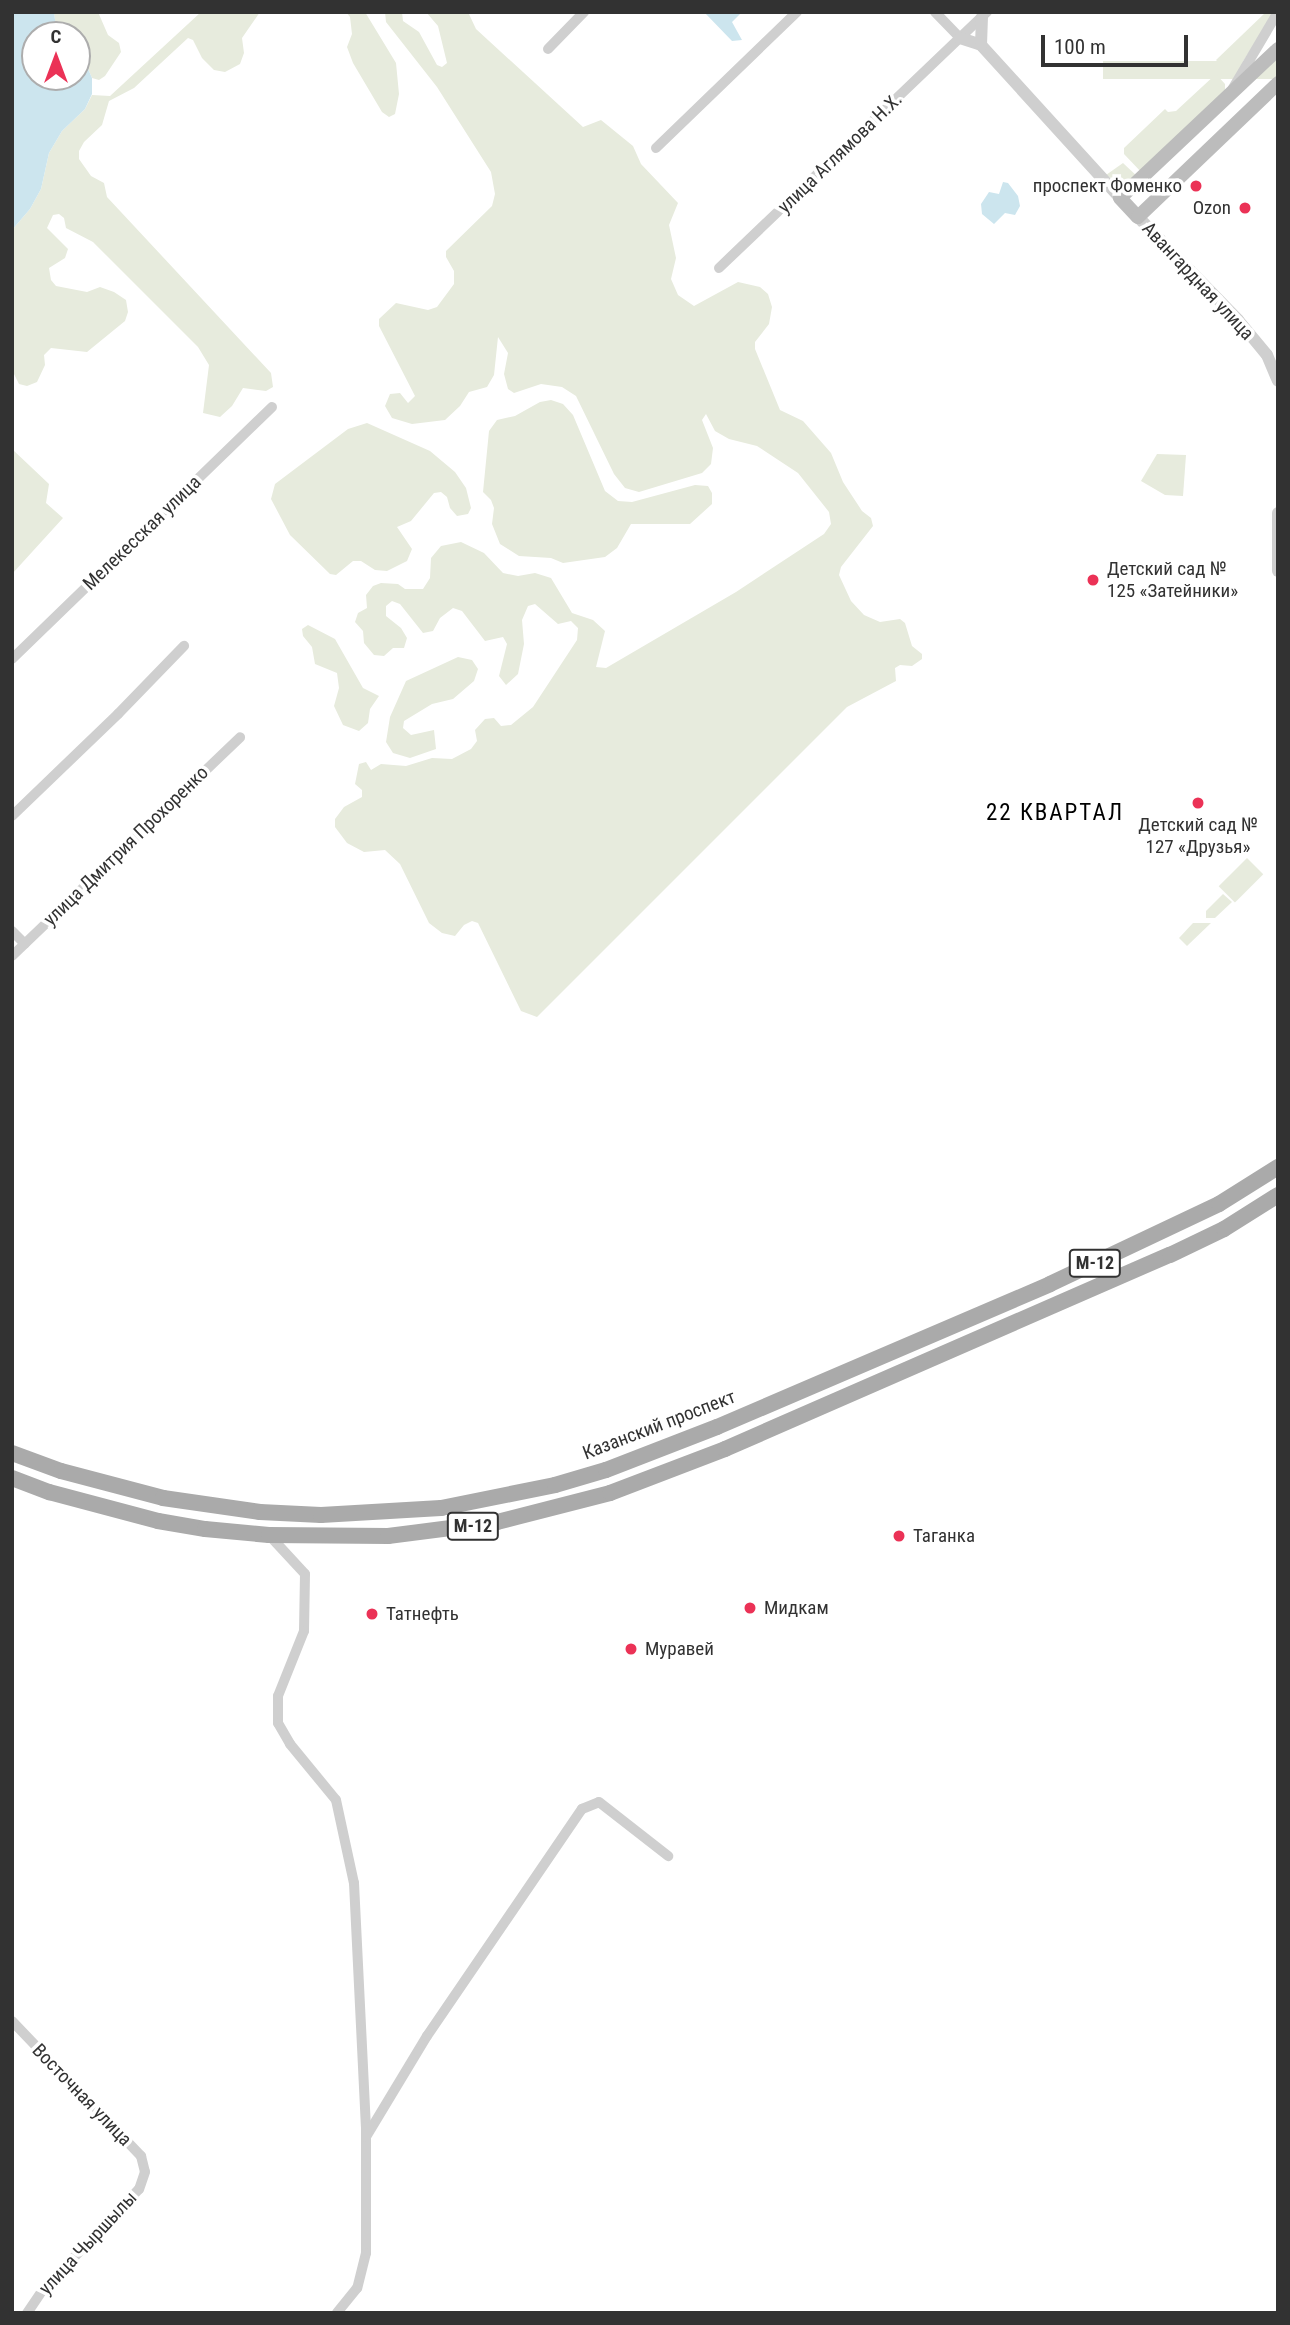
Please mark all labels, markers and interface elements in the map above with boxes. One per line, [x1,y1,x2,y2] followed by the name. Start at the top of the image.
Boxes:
[21,21,91,91] north arrow
[1045,21,1192,65] scale bar
[51,25,61,48] text: С
[1054,35,1106,59] text: 100 m
[773,88,907,218] street label: улица Аглямова Н.Х.
[1033,175,1182,197] place label: проспект Фоменко
[1188,178,1204,194] marker: проспект Фоменко
[1193,197,1231,219] place label: Ozon
[1237,200,1253,216] marker: Ozon
[1137,217,1259,345] street label: Авангардная улица
[78,471,206,595] street label: Мелекесская улица
[1107,558,1238,602] place label: Детский сад № 125 «Затейники»
[1085,572,1101,588] marker: Детский сад № 125 «Затейники»
[39,761,213,931] street label: улица Дмитрия Прохоренко
[1190,795,1206,811] marker: Детский сад № 127 «Друзья»
[987,799,1123,827] district label: 22 КВАРТАЛ
[1138,814,1258,858] place label: Детский сад № 127 «Друзья»
[1069,1248,1121,1278] road number: М-12
[579,1385,739,1465] street label: Казанский проспект
[447,1512,499,1540] road number: М-12
[913,1525,975,1547] place label: Таганка
[891,1528,907,1544] marker: Таганка
[764,1597,829,1619] place label: Мидкам
[742,1600,758,1616] marker: Мидкам
[386,1603,459,1625] place label: Татнефть
[364,1606,380,1622] marker: Татнефть
[645,1638,714,1660] place label: Муравей
[623,1641,639,1657] marker: Муравей
[28,2039,136,2151] street label: Восточная улица
[34,2187,142,2299] street label: улица Чыршылы

